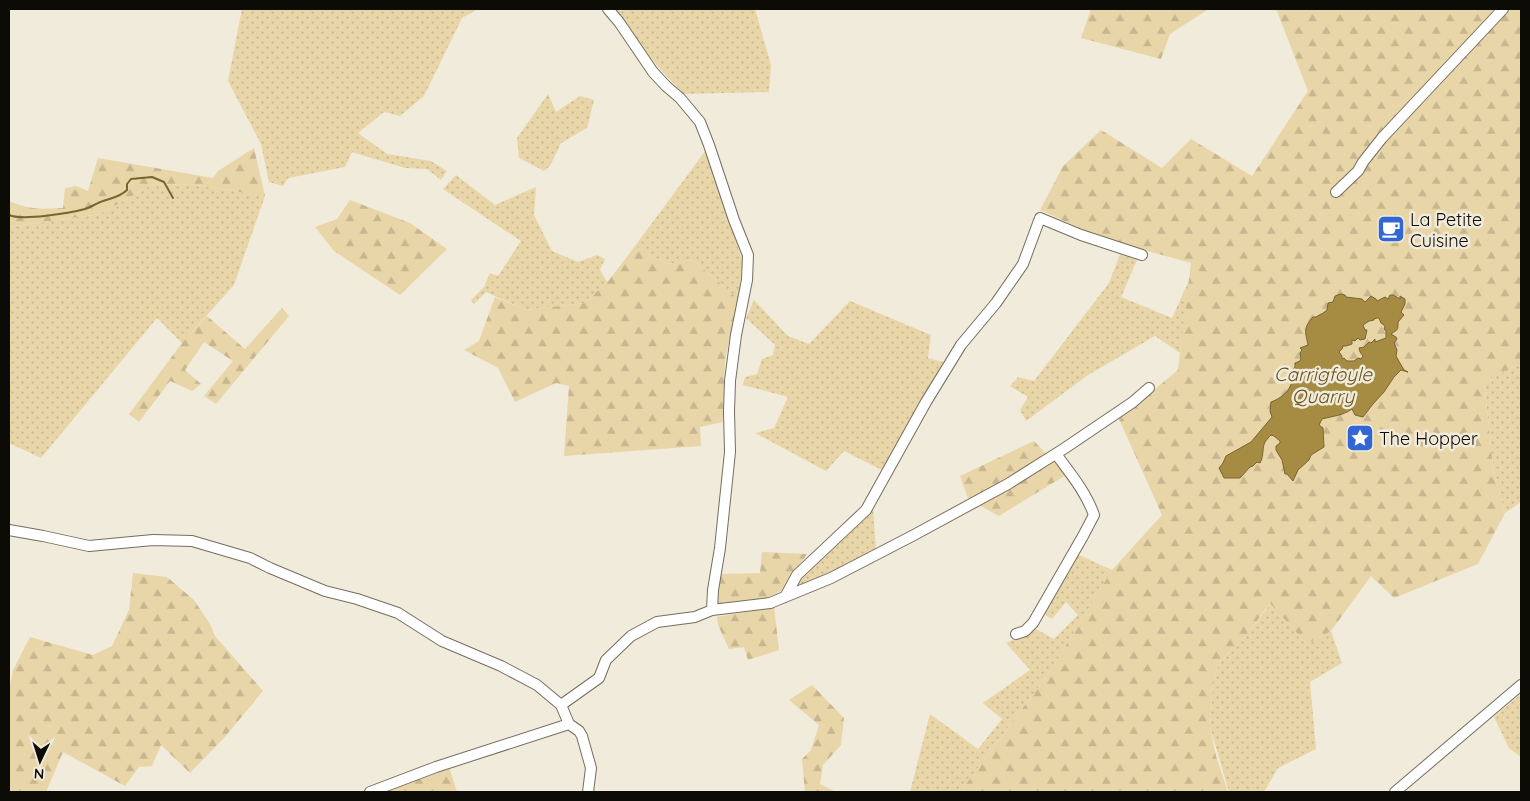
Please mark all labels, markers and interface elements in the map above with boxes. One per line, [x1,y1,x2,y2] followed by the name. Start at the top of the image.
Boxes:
[1410,208,1482,252] place label: La Petite Cuisine
[1376,214,1406,244] cafe icon: La Petite Cuisine
[1274,362,1373,408] water label: Carrigfoyle Quarry
[1345,423,1375,453] place icon: The Hopper
[1379,427,1478,450] place label: The Hopper
[15,736,65,786] north arrow
[33,765,45,783] text: N

